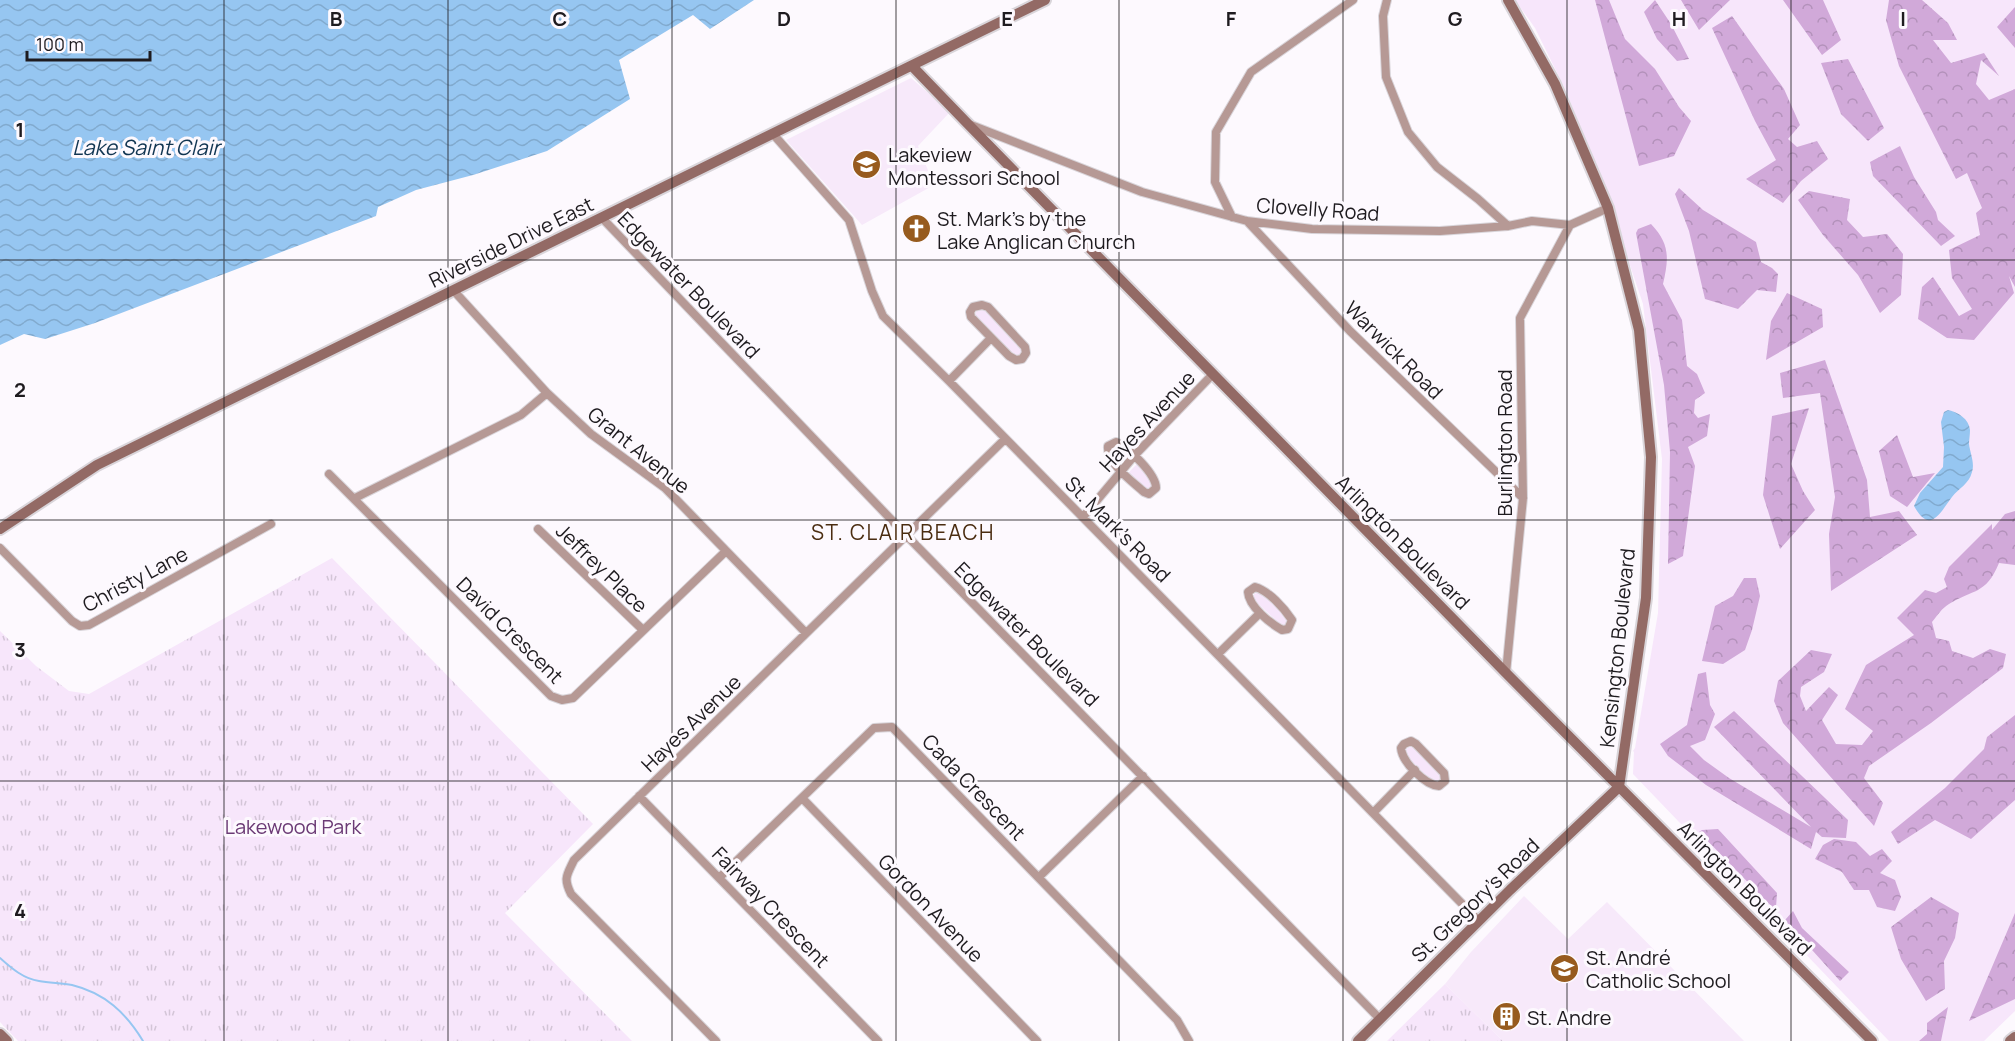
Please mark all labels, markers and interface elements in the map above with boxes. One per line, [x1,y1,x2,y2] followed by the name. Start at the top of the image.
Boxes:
[330,5,343,32] text: B
[553,5,567,32] text: C
[777,5,791,32] text: D
[1001,5,1013,32] text: E
[1226,5,1237,32] text: F
[1448,5,1463,32] text: G
[1672,5,1686,32] text: H
[1900,5,1906,32] text: I
[27,24,150,62] scale bar
[36,32,84,56] text: 100 m
[16,116,24,143] text: 1
[72,133,222,161] water label: Lake Saint Clair
[888,141,1060,191] place label: Lakeview Montessori School
[851,149,883,181] school or university icon: Lakeview Montessori School
[424,190,598,294] street label: Riverside Drive East
[1256,191,1380,227] street label: Clovelly Road
[937,205,1135,255] place label: St. Mark's by the Lake Anglican Church
[612,206,766,364] street label: Edgewater Boulevard
[900,213,932,245] church icon: St. Mark's by the Lake Anglican Church
[1339,295,1449,405] street label: Warwick Road
[1093,365,1201,477] street label: Hayes Avenue
[1491,369,1518,517] street label: Burlington Road
[14,376,26,403] text: 2
[582,400,696,500] street label: Grant Avenue
[1330,469,1476,615] street label: Arlington Boulevard
[1059,470,1177,588] street label: St. Mark's Road
[550,517,654,619] street label: Jeffrey Place
[811,518,995,546] district label: ST. CLAIR BEACH
[78,540,192,618] street label: Christy Lane
[1593,547,1641,749] street label: Kensington Boulevard
[949,556,1105,712] street label: Edgewater Boulevard
[451,571,569,689] street label: David Crescent
[14,636,26,663] text: 3
[635,668,747,778] street label: Hayes Avenue
[916,728,1032,846] street label: Cada Crescent
[225,813,362,840] park label: Lakewood Park
[1672,815,1818,961] street label: Arlington Boulevard
[1405,832,1545,968] street label: St. Gregory's Road
[706,841,836,973] street label: Fairway Crescent
[872,848,990,968] street label: Gordon Avenue
[14,897,26,924] text: 4
[1586,944,1731,994] place label: St. André Catholic School
[1549,952,1581,984] school or university icon: St. André Catholic School
[1490,1001,1522,1033] building icon: St. Andre
[1527,1004,1611,1031] place label: St. Andre

